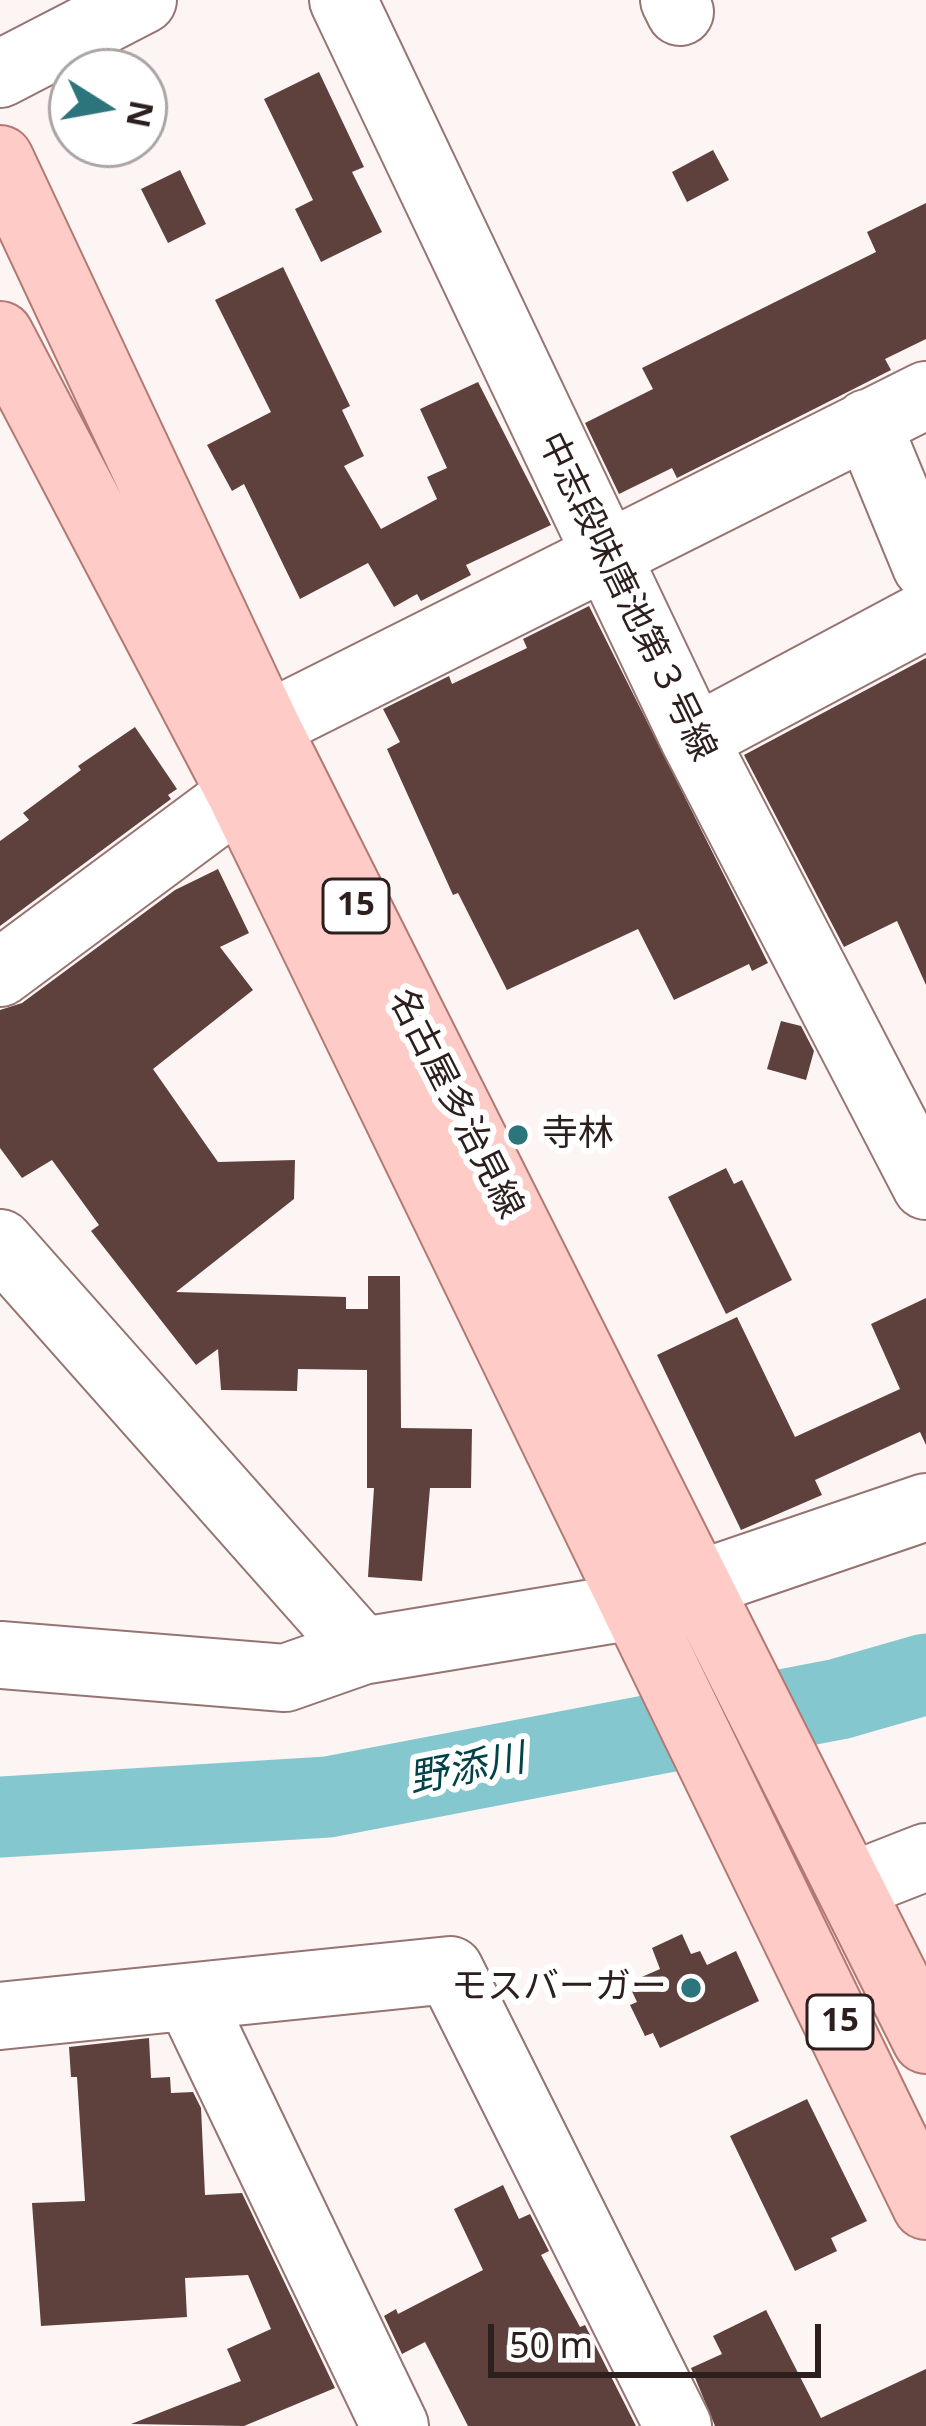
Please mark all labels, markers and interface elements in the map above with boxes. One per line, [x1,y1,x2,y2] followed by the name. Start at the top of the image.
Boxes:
[48,48,168,168] north arrow
[116,97,166,132] text: N
[528,426,724,768] street label: 中志段味唐池第３号線
[323,879,389,933] road number: 15
[379,982,531,1226] street label: 名古屋多治見線
[542,1113,614,1157] place label: 寺林
[505,1122,531,1148] marker: 寺林
[405,1736,529,1804] water label: 野添川
[451,1966,667,2010] place label: モスバーガー
[678,1975,704,2001] marker: モスバーガー
[807,1995,873,2049] road number: 15
[494,2300,827,2374] scale bar
[509,2320,593,2369] text: 50 m

